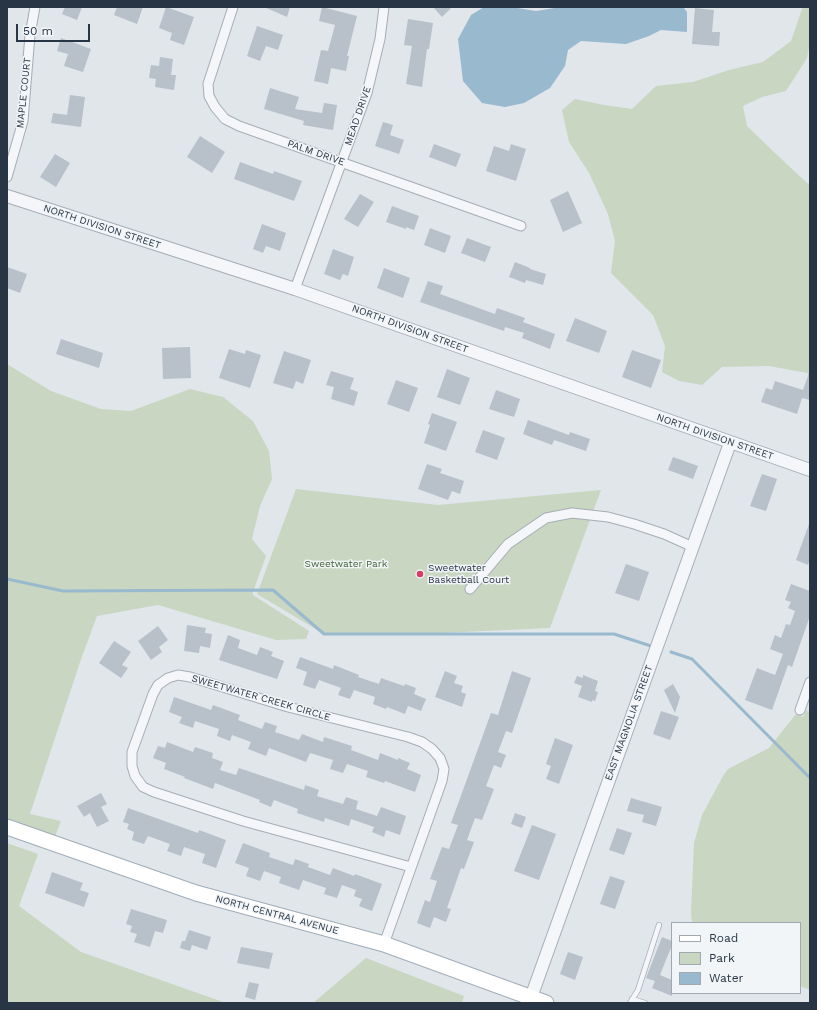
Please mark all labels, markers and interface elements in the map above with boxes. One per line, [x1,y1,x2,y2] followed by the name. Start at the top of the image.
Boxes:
[18,16,92,42] scale bar
[23,24,53,38] text: 50 m
[14,57,34,129] street label: MAPLE COURT
[342,85,374,147] street label: MEAD DRIVE
[286,138,346,168] street label: PALM DRIVE
[42,202,162,252] street label: NORTH DIVISION STREET
[350,302,470,356] street label: NORTH DIVISION STREET
[655,411,775,463] street label: NORTH DIVISION STREET
[305,558,387,570] park label: Sweetwater Park
[428,562,509,586] place label: Sweetwater Basketball Court
[415,569,425,579] marker: Sweetwater Basketball Court
[603,664,655,782] street label: EAST MAGNOLIA STREET
[190,672,332,724] street label: SWEETWATER CREEK CIRCLE
[214,893,340,937] street label: NORTH CENTRAL AVENUE
[671,922,801,994] legend
[709,931,738,945] text: Road
[709,951,735,965] text: Park
[709,971,743,985] text: Water

